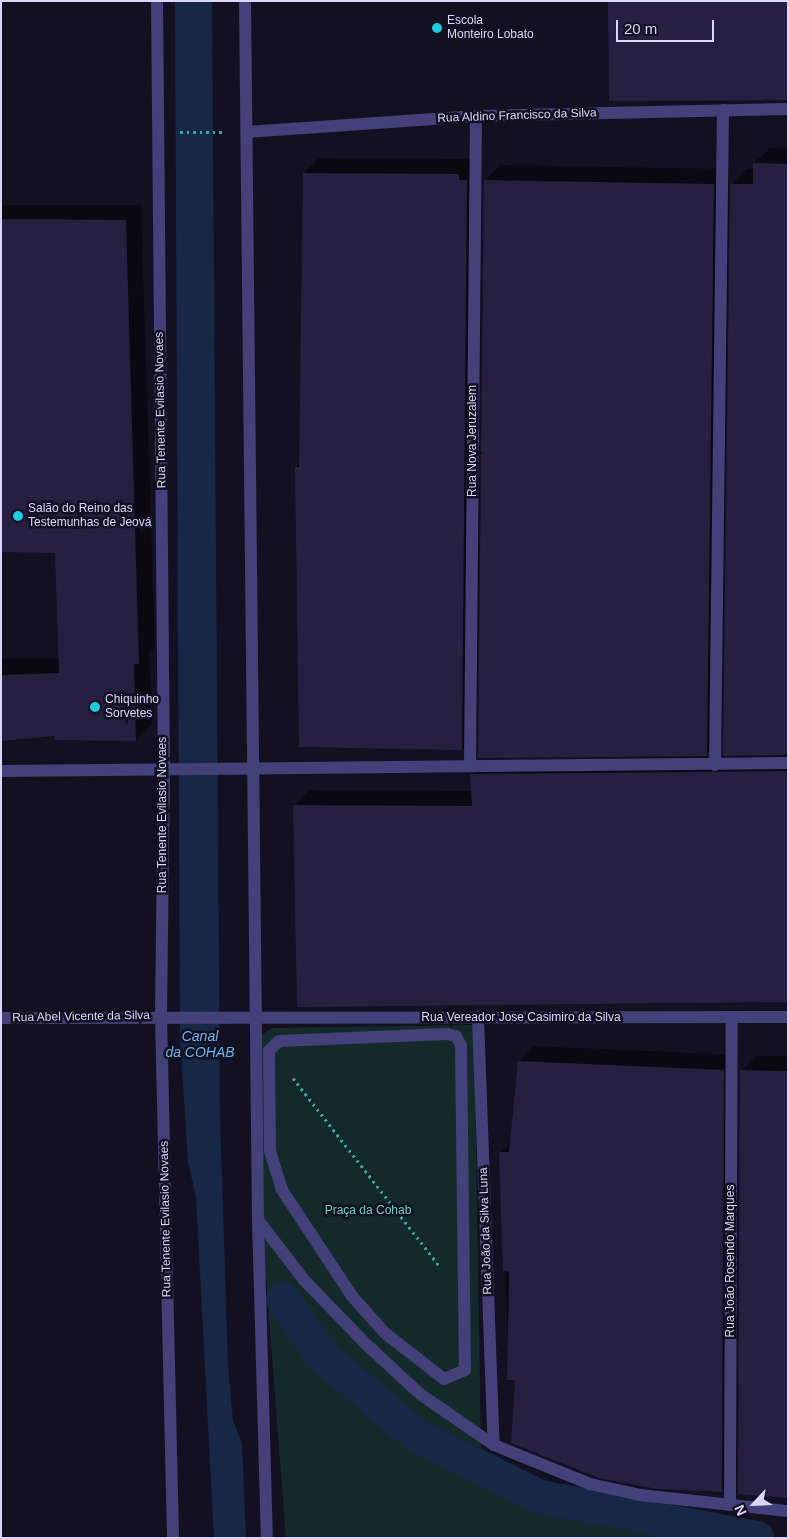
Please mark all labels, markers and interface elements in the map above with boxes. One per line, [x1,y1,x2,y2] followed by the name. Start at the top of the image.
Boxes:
[619,10,716,42] scale bar
[447,14,534,42] place label: Escola Monteiro Lobato
[624,20,657,37] text: 20 m
[431,22,443,34] marker: Escola Monteiro Lobato
[437,106,597,126] street label: Rua Aldino Francisco da Silva
[152,332,170,488] street label: Rua Tenente Evilasio Novaes
[466,385,480,497] street label: Rua Nova Jeruzalem
[28,502,151,530] place label: Salão do Reino das Testemunhas de Jeová
[12,510,24,522] marker: Salão do Reino das Testemunhas de Jeová
[105,693,159,721] place label: Chiquinho Sorvetes
[89,701,101,713] marker: Chiquinho Sorvetes
[156,737,170,893] street label: Rua Tenente Evilasio Novaes
[12,1009,150,1025] street label: Rua Abel Vicente da Silva
[421,1011,621,1025] street label: Rua Vereador Jose Casimiro da Silva
[165,1028,235,1060] water label: Canal da COHAB
[157,1141,175,1297] street label: Rua Tenente Evilasio Novaes
[477,1167,495,1295] street label: Rua João da Silva Luna
[724,1185,738,1337] street label: Rua João Rosendo Marques
[325,1204,411,1218] park label: Praça da Cohab
[729,1479,779,1529] north arrow
[731,1502,750,1518] text: N

